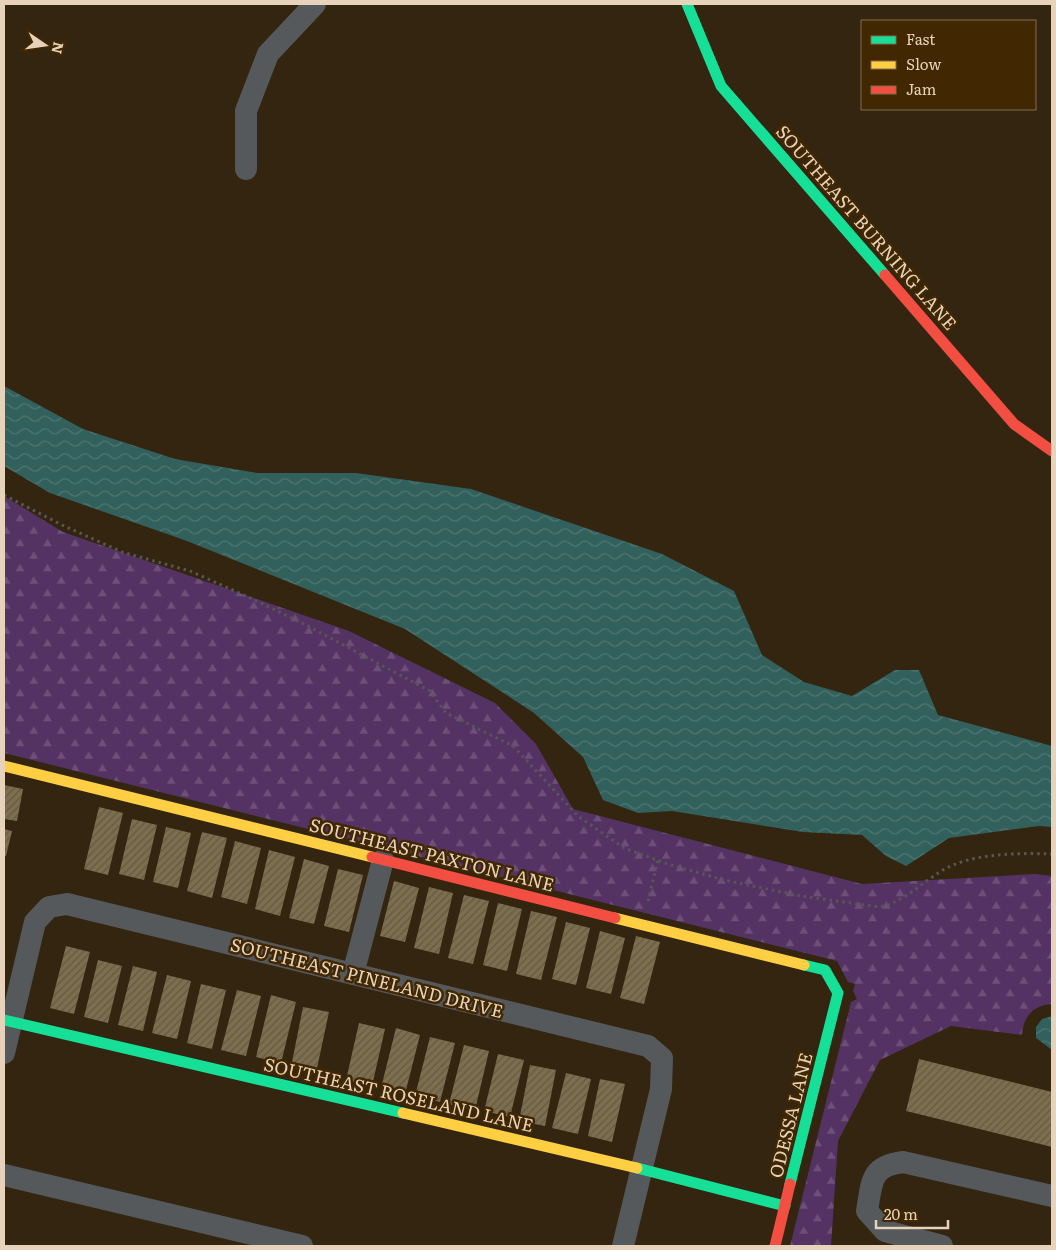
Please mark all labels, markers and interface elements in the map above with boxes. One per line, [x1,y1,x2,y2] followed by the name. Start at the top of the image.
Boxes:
[20,20,70,70] north arrow
[861,20,1036,110] legend
[906,27,935,50] text: Fast
[48,40,70,56] text: N
[906,52,941,75] text: Slow
[906,77,937,100] text: Jam
[770,118,964,336] street label: SOUTHEAST BURNING LANE
[307,810,557,898] street label: SOUTHEAST PAXTON LANE
[228,930,506,1024] street label: SOUTHEAST PINELAND DRIVE
[261,1050,537,1138] street label: SOUTHEAST ROSELAND LANE
[761,1050,819,1180] street label: ODESSA LANE
[876,1198,948,1230] scale bar
[884,1202,918,1225] text: 20 m

